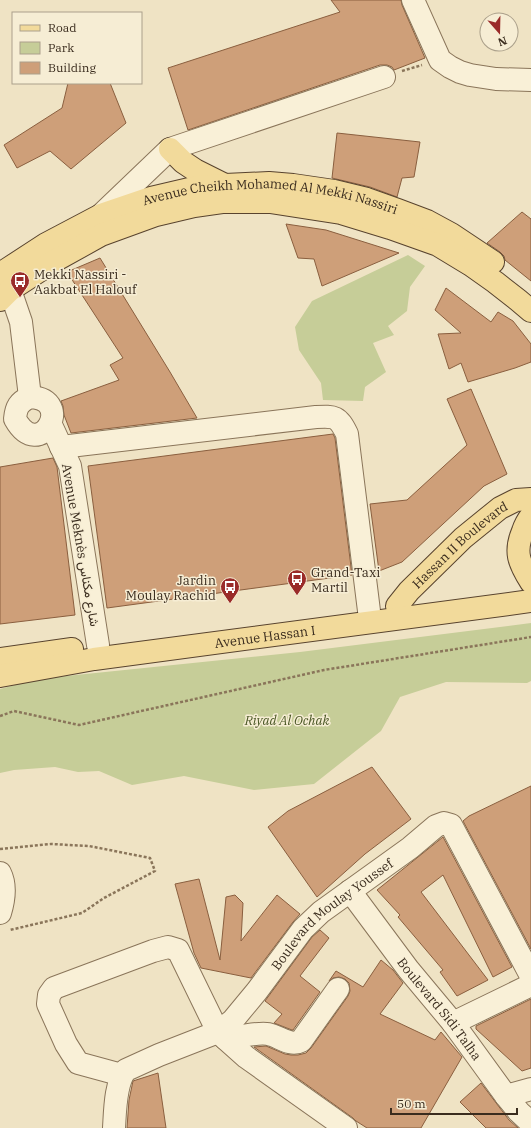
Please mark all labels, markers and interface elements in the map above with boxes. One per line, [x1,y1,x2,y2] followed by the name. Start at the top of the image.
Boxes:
[12,12,142,84] legend
[479,12,519,52] north arrow
[48,20,77,35] text: Road
[496,33,509,50] text: N
[48,40,74,55] text: Park
[48,60,96,75] text: Building
[140,175,400,218] street label: Avenue Cheikh Mohamed Al Mekki Nassiri
[34,266,138,298] place label: Mekki Nassiri - Aakbat El Halouf
[9,270,31,298] bus stop icon: Mekki Nassiri - Aakbat El Halouf
[57,462,103,628] street label: Avenue Meknès شارع مكناس
[409,498,510,592] street label: Hassan II Boulevard
[311,564,380,596] place label: Grand-Taxi Martil
[286,568,308,596] bus stop icon: Grand-Taxi Martil
[126,572,216,604] place label: Jardin Moulay Rachid
[219,576,241,604] bus stop icon: Jardin Moulay Rachid
[214,622,317,652] street label: Avenue Hassan I
[244,712,329,729] park label: Riyad Al Ochak
[268,854,398,974] street label: Boulevard Moulay Youssef
[393,954,485,1064] street label: Boulevard Sidi Talha
[391,1090,517,1116] scale bar
[397,1096,426,1111] text: 50 m

